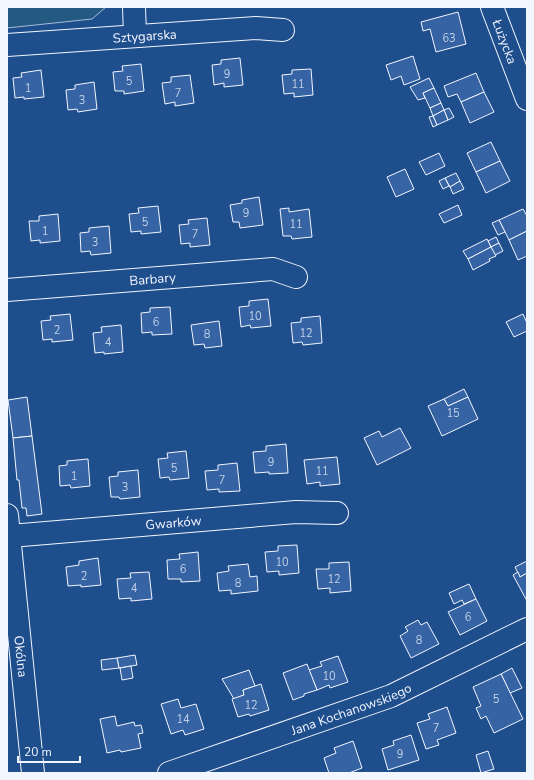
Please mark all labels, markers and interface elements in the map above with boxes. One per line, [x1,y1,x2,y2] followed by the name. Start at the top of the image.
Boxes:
[487,16,521,67] street label: Łużycka
[112,25,177,48] street label: Sztygarska
[442,31,456,46] house number: 63
[224,67,230,82] house number: 9
[126,74,133,89] house number: 5
[291,77,305,92] house number: 11
[25,81,31,96] house number: 1
[175,86,181,101] house number: 7
[79,93,85,108] house number: 3
[243,206,249,221] house number: 9
[142,215,149,230] house number: 5
[289,217,303,232] house number: 11
[42,224,48,239] house number: 1
[192,227,198,242] house number: 7
[92,235,98,250] house number: 3
[129,269,177,290] street label: Barbary
[248,309,262,324] house number: 10
[153,315,160,330] house number: 6
[54,323,60,338] house number: 2
[299,326,313,341] house number: 12
[204,327,211,342] house number: 8
[105,335,112,350] house number: 4
[446,406,460,421] house number: 15
[268,455,274,470] house number: 9
[171,461,178,476] house number: 5
[315,464,329,479] house number: 11
[71,469,77,484] house number: 1
[219,473,225,488] house number: 7
[122,480,128,495] house number: 3
[145,512,202,535] street label: Gwarków
[275,555,289,570] house number: 10
[180,562,187,577] house number: 6
[81,569,87,584] house number: 2
[327,572,341,587] house number: 12
[235,576,242,591] house number: 8
[131,581,138,596] house number: 4
[465,610,472,625] house number: 6
[416,633,423,648] house number: 8
[9,635,31,678] street label: Okólna
[322,669,336,684] house number: 10
[288,679,415,740] street label: Jana Kochanowskiego
[493,692,500,707] house number: 5
[244,698,258,713] house number: 12
[176,712,190,727] house number: 14
[433,721,439,736] house number: 7
[18,738,80,764] scale bar
[24,744,52,760] text: 20 m
[397,747,403,762] house number: 9

